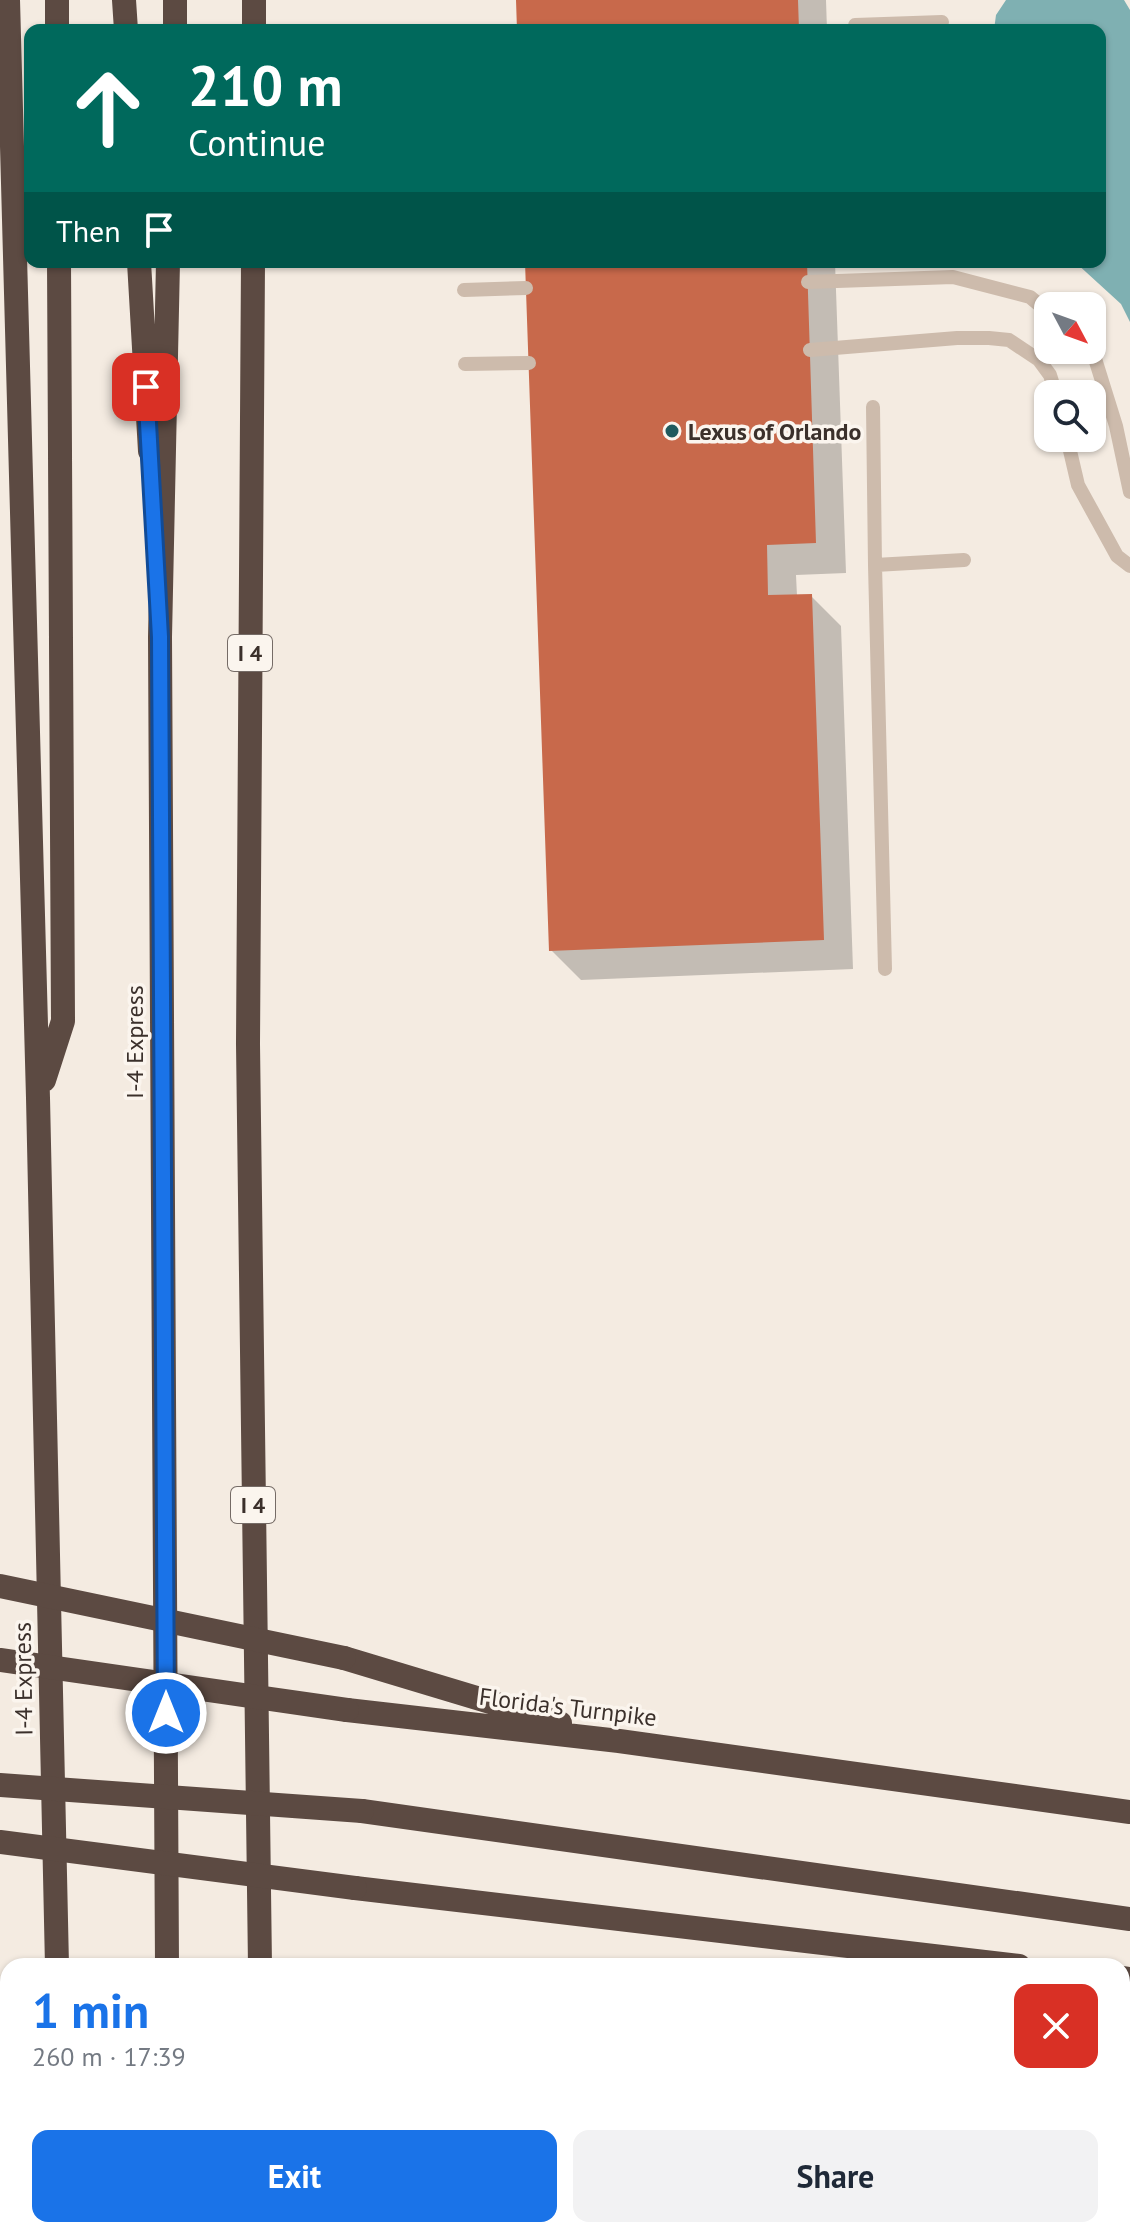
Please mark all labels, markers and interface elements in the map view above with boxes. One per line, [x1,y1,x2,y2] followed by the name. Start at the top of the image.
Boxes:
[188,49,343,121] text: 210 m
[56,56,160,160] icon: ahead
[188,119,326,166] text: Continue
[137,208,181,252] icon: arrive
[56,211,121,250] text: Then
[1034,292,1106,364] north arrow
[1034,292,1106,452] map controls
[112,353,180,421] pin
[124,365,168,409] icon: arrive
[1034,380,1106,452] button: search
[688,416,861,447] place label: Lexus of Orlando
[663,422,681,440] marker: Lexus of Orlando
[228,635,272,671] road number: I 4
[119,985,150,1099] street label: I-4 Express
[231,1487,275,1523] road number: I 4
[7,1622,39,1736] street label: I-4 Express
[124,1671,208,1755] position arrow
[477,1681,659,1733] street label: Florida's Turnpike
[32,1979,149,2041] text: 1 min
[1014,1984,1098,2068] button: close
[32,2040,186,2073] text: 260 m · 17:39
[32,2130,557,2222] button: Exit
[573,2130,1098,2222] button: Share

